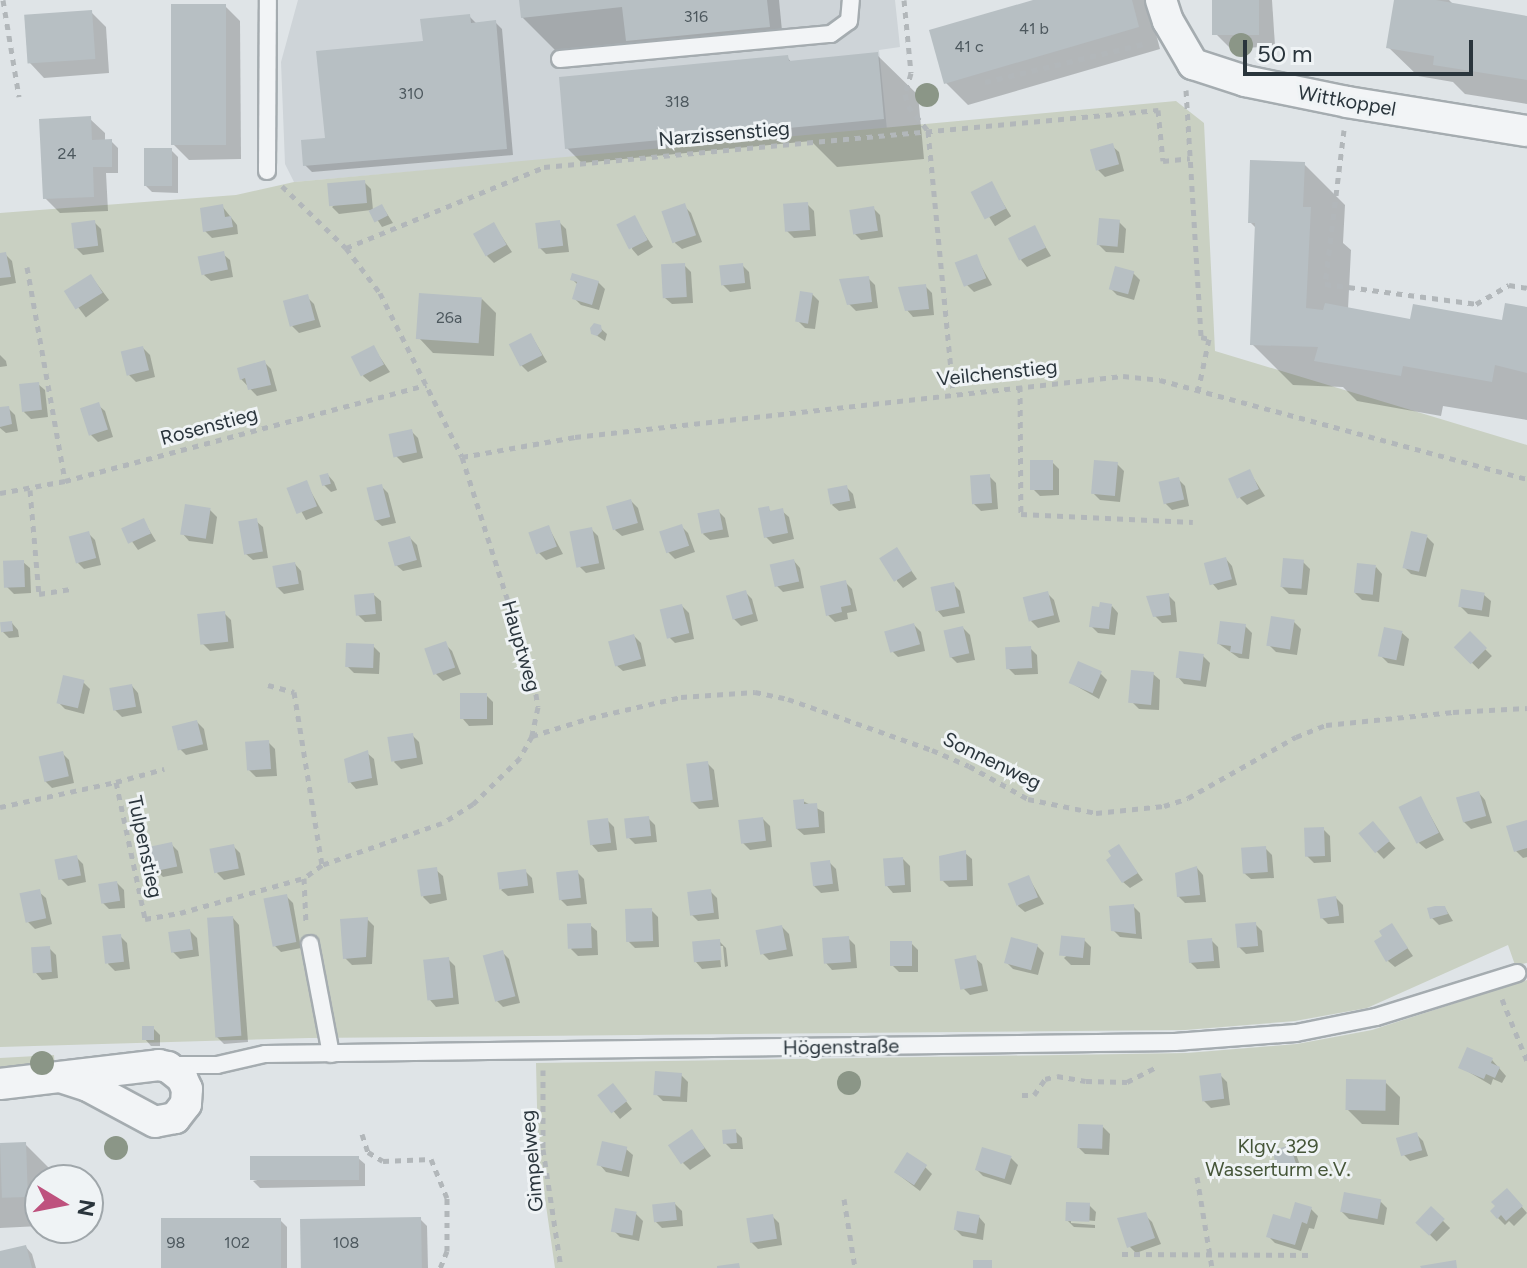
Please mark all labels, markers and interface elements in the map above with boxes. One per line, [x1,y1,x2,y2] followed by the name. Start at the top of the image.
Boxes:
[684,7,708,27] house number: 316
[1019,19,1049,39] house number: 41 b
[1247,24,1477,74] scale bar
[954,37,984,57] house number: 41 c
[1257,39,1313,68] text: 50 m
[1296,81,1398,121] street label: Wittkoppel
[398,84,424,104] house number: 310
[664,92,690,112] house number: 318
[657,116,791,152] street label: Narzissenstieg
[58,144,76,164] house number: 24
[436,308,462,328] house number: 26a
[935,355,1059,391] street label: Veilchenstieg
[158,402,260,450] street label: Rosenstieg
[497,598,545,694] street label: Hauptweg
[939,727,1045,795] street label: Sonnenweg
[122,794,168,900] street label: Tulpenstieg
[783,1034,899,1060] street label: Högenstraße
[516,1109,548,1213] street label: Gimpelweg
[1205,1134,1351,1181] park label: Klgv. 329 Wasserturm e.V.
[24,1164,104,1244] north arrow
[71,1197,101,1219] text: N
[167,1233,185,1253] house number: 98
[224,1233,250,1253] house number: 102
[333,1233,359,1253] house number: 108

